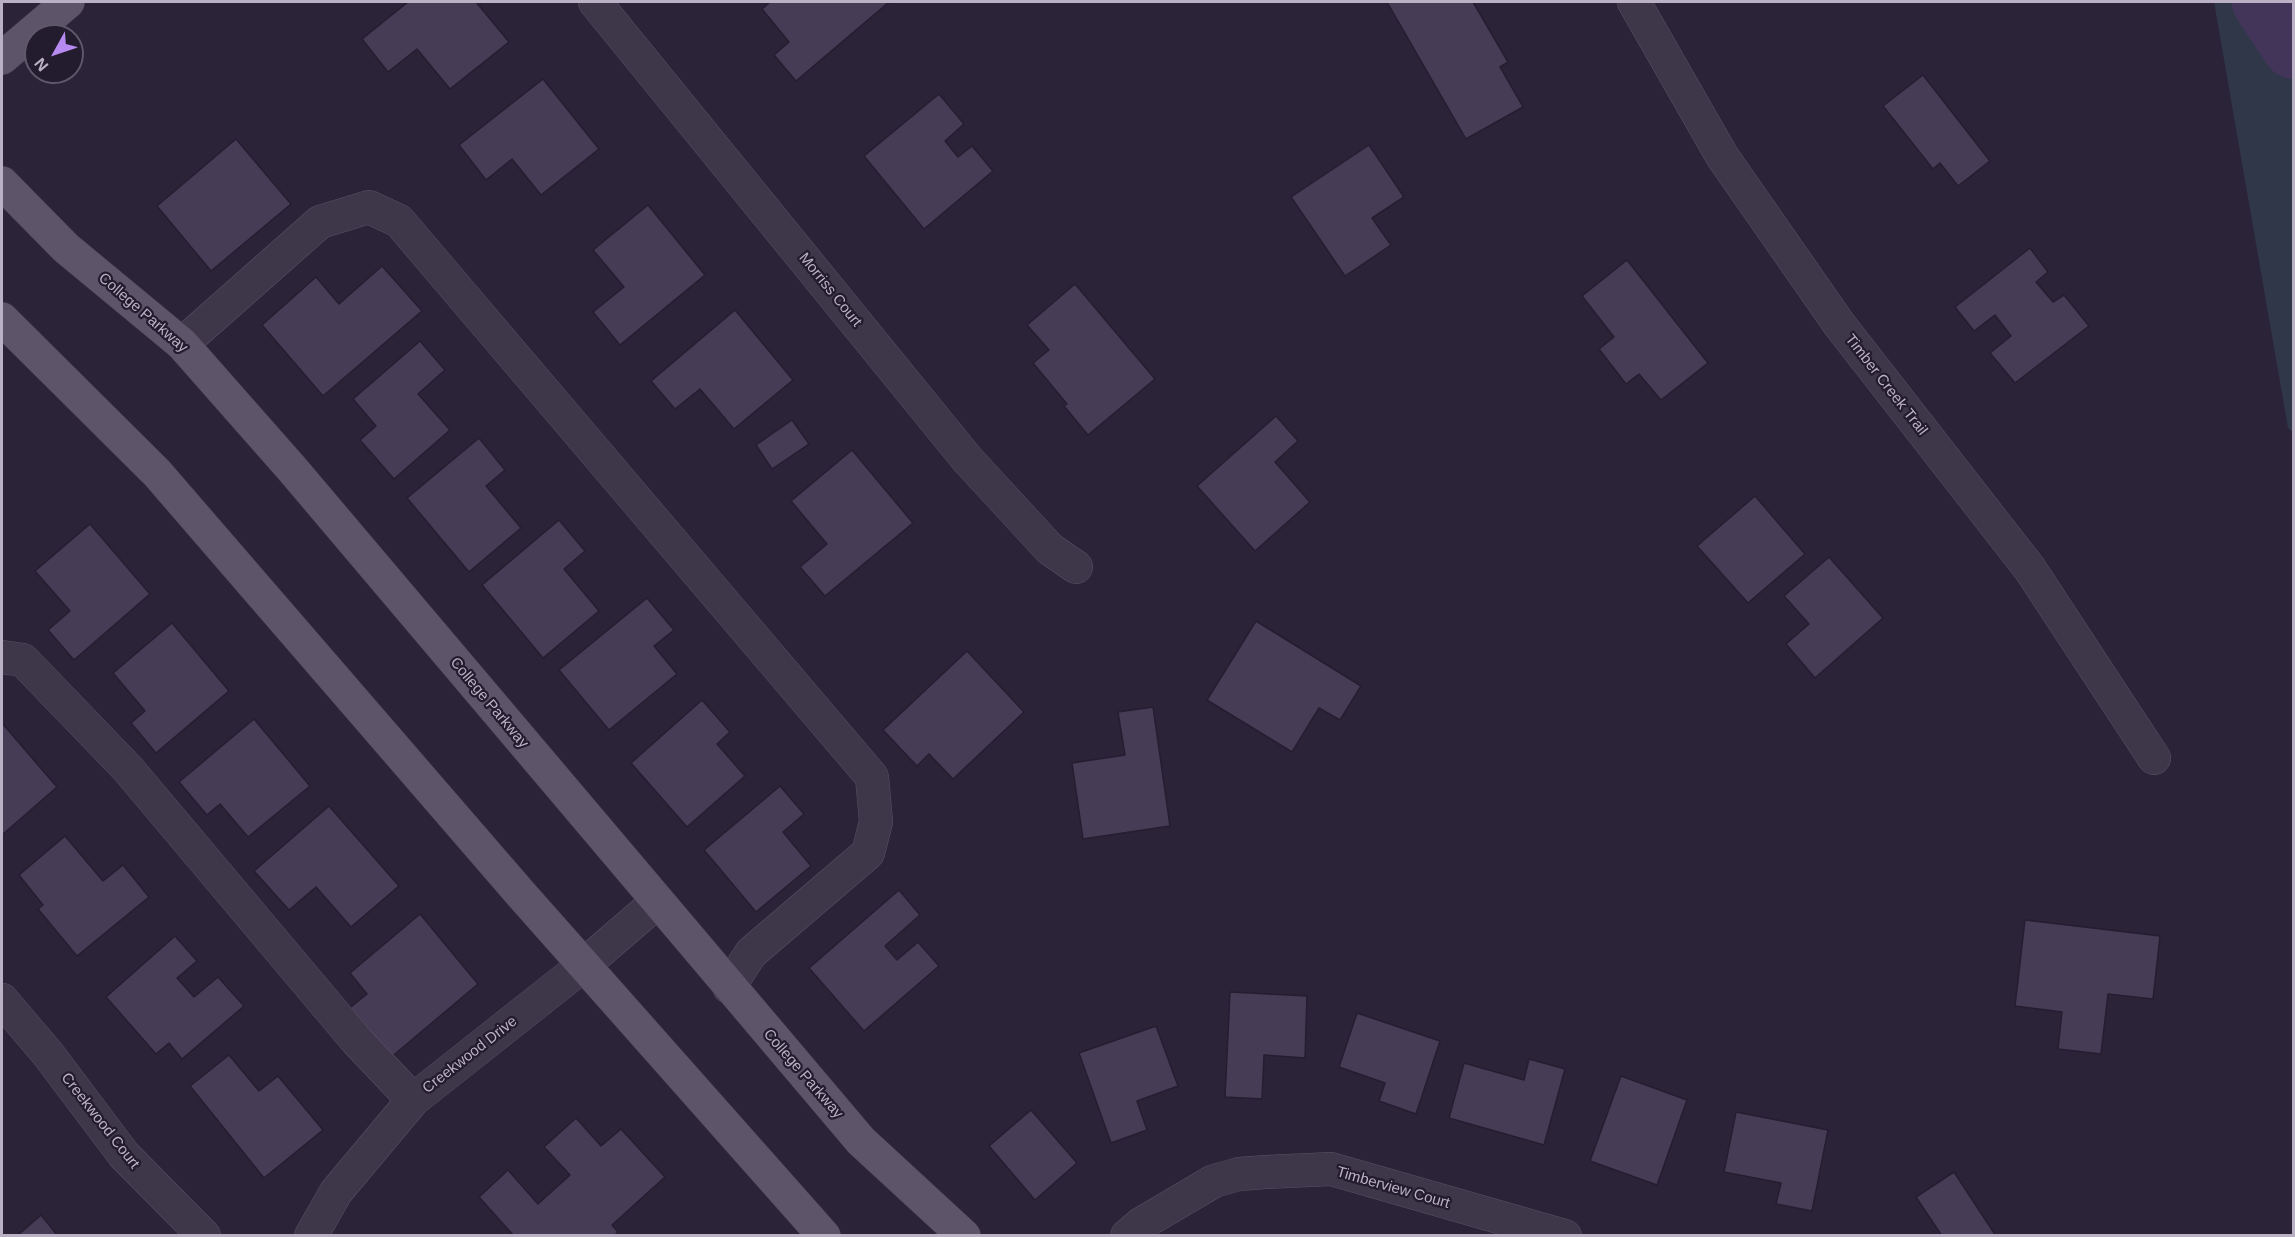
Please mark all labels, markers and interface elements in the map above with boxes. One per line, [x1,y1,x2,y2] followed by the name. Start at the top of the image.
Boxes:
[24,24,84,84] north arrow
[31,55,52,74] text: N
[795,249,865,331] street label: Morriss Court
[95,269,191,357] street label: College Parkway
[1841,331,1931,439] street label: Timber Creek Trail
[446,654,532,752] street label: College Parkway
[419,1012,521,1098] street label: Creekwood Drive
[759,1026,847,1122] street label: College Parkway
[57,1069,143,1173] street label: Creekwood Court
[1334,1163,1452,1213] street label: Timberview Court

